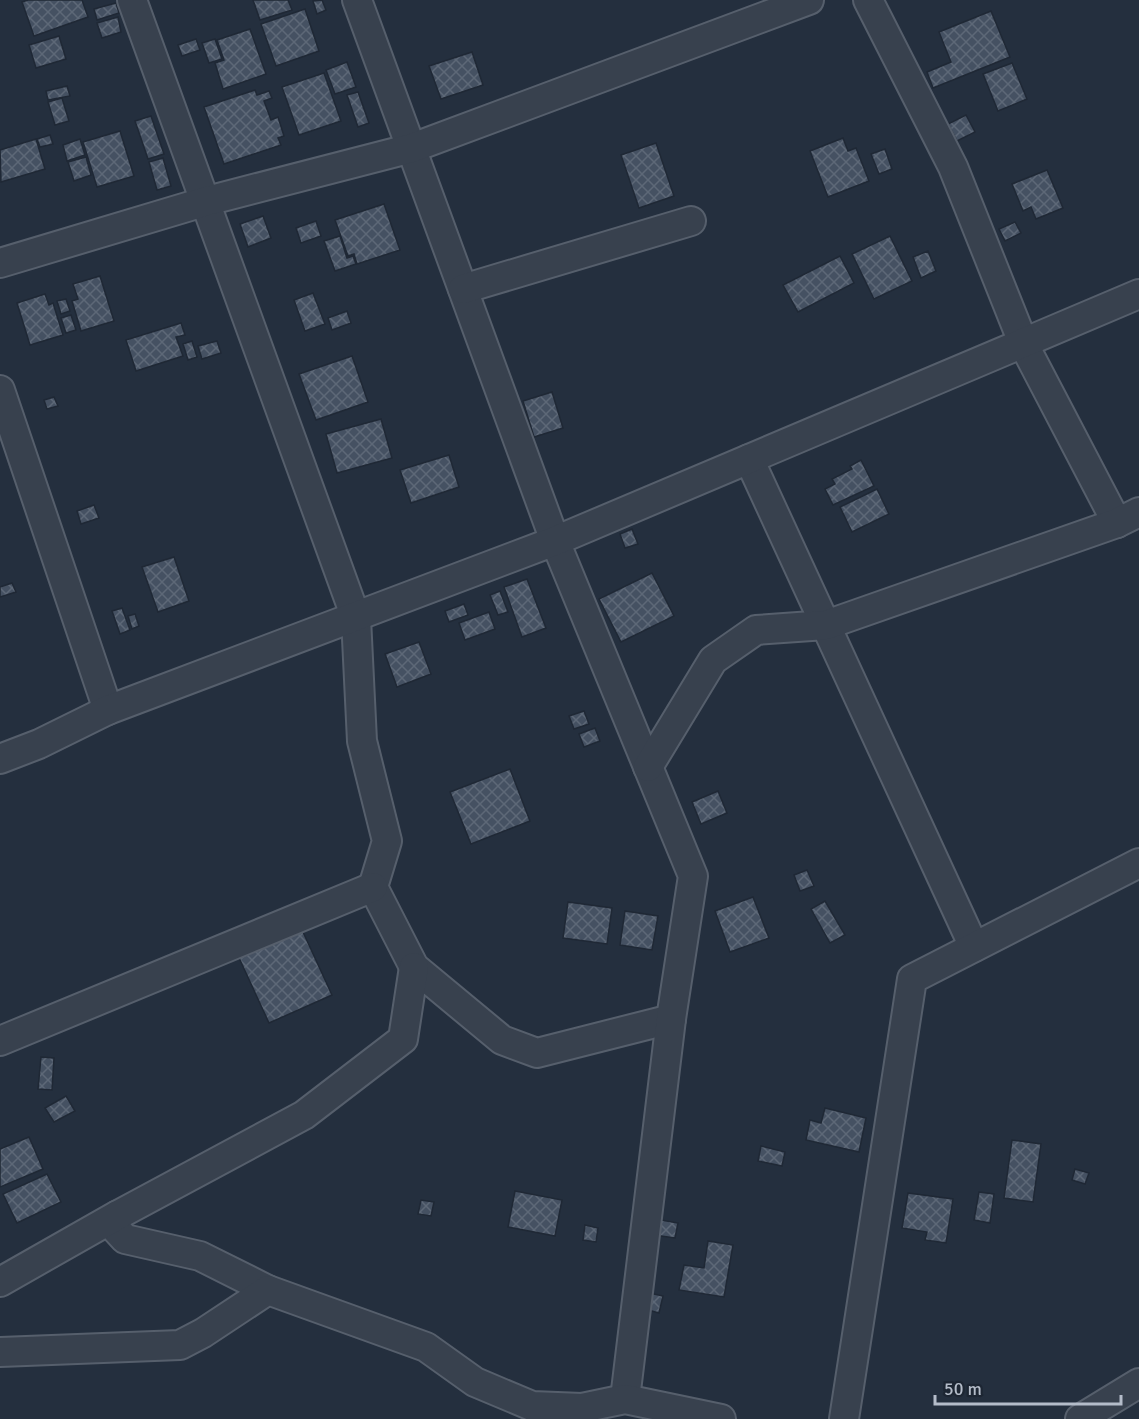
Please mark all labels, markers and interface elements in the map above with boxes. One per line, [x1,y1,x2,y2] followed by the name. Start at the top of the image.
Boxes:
[935,1368,1121,1406] scale bar
[944,1378,982,1400] text: 50 m

